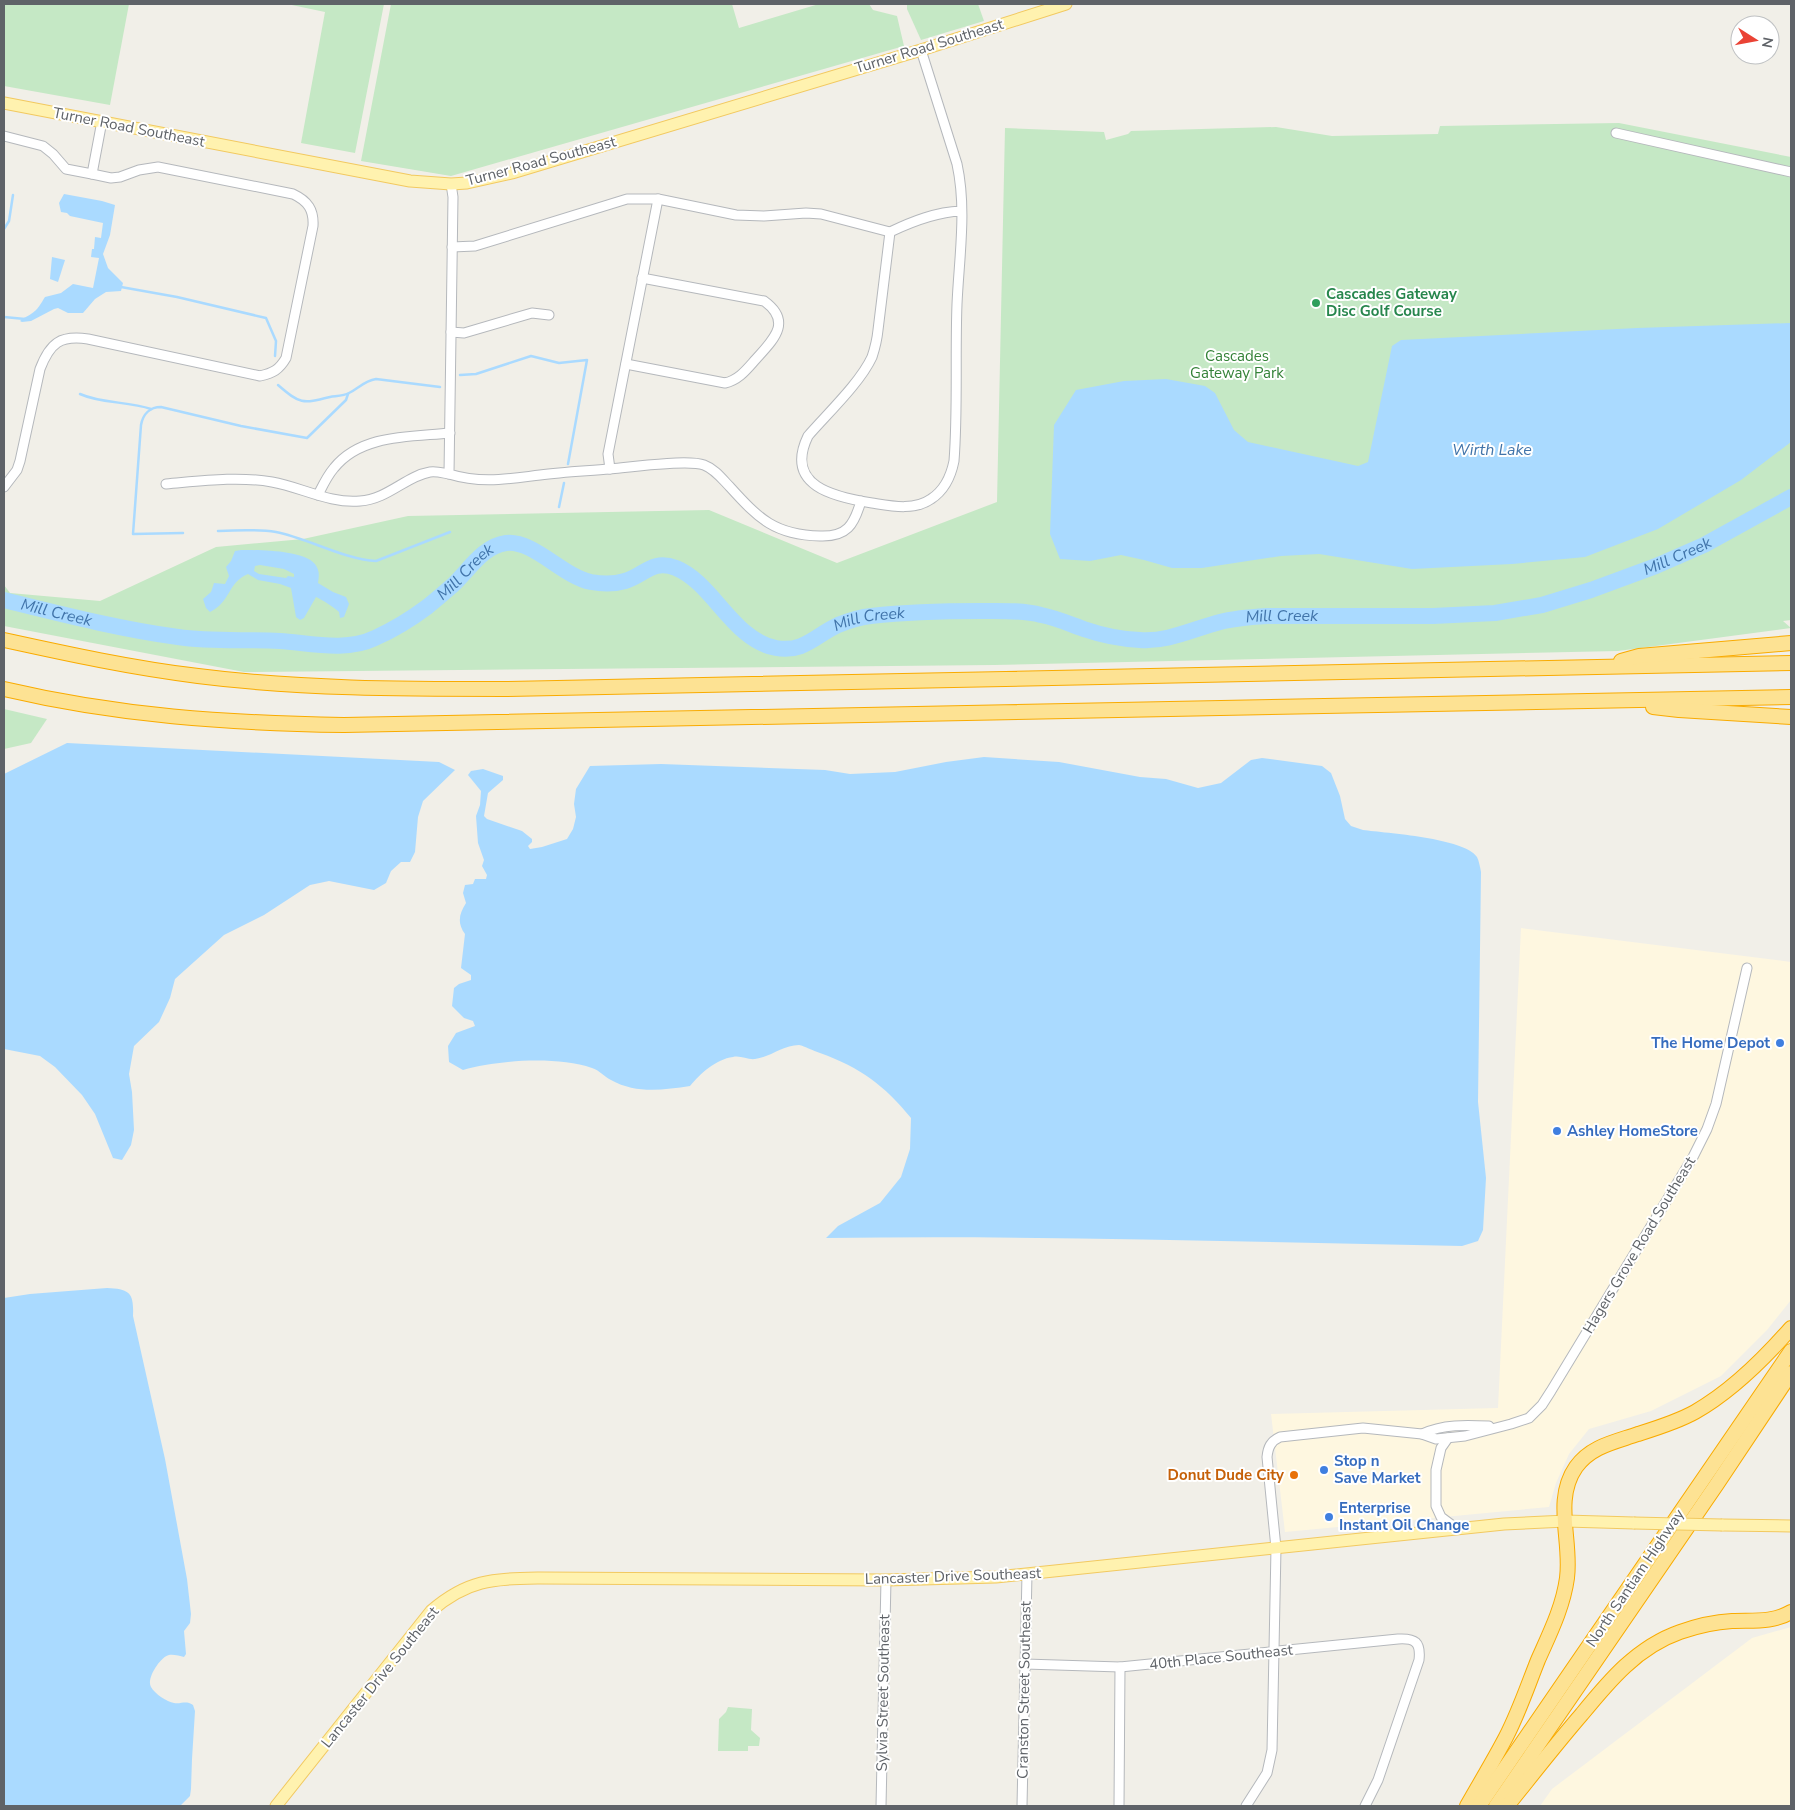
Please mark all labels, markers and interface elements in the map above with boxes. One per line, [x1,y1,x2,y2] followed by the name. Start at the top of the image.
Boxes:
[852,14,1006,78] street label: Turner Road Southeast
[1730,15,1780,65] north arrow
[1757,35,1778,49] text: N
[51,102,207,152] street label: Turner Road Southeast
[464,131,619,191] street label: Turner Road Southeast
[1326,284,1457,321] place label: Cascades Gateway Disc Golf Course
[1310,297,1322,309] marker: Cascades Gateway Disc Golf Course
[1190,346,1284,383] park label: Cascades Gateway Park
[1452,439,1532,461] water label: Wirth Lake
[1640,531,1717,581] water label: Mill Creek
[432,538,499,605] water label: Mill Creek
[18,594,95,632] water label: Mill Creek
[830,602,906,637] water label: Mill Creek
[1245,605,1319,629] water label: Mill Creek
[1651,1033,1770,1053] place label: The Home Depot
[1774,1037,1786,1049] marker: The Home Depot
[1567,1121,1698,1141] place label: Ashley HomeStore
[1551,1125,1563,1137] marker: Ashley HomeStore
[1578,1152,1700,1337] street label: Hagers Grove Road Southeast
[1334,1451,1421,1488] place label: Stop n Save Market
[1318,1464,1330,1476] marker: Stop n Save Market
[1168,1465,1284,1485] place label: Donut Dude City
[1288,1469,1300,1481] marker: Donut Dude City
[1339,1498,1469,1535] place label: Enterprise Instant Oil Change
[1581,1505,1689,1651] street label: North Santiam Highway
[1323,1511,1335,1523] marker: Enterprise Instant Oil Change
[864,1563,1042,1589] street label: Lancaster Drive Southeast
[1012,1600,1036,1779] street label: Cranston Street Southeast
[317,1602,444,1752] street label: Lancaster Drive Southeast
[872,1614,894,1772] street label: Sylvia Street Southeast
[1148,1639,1294,1674] street label: 40th Place Southeast

